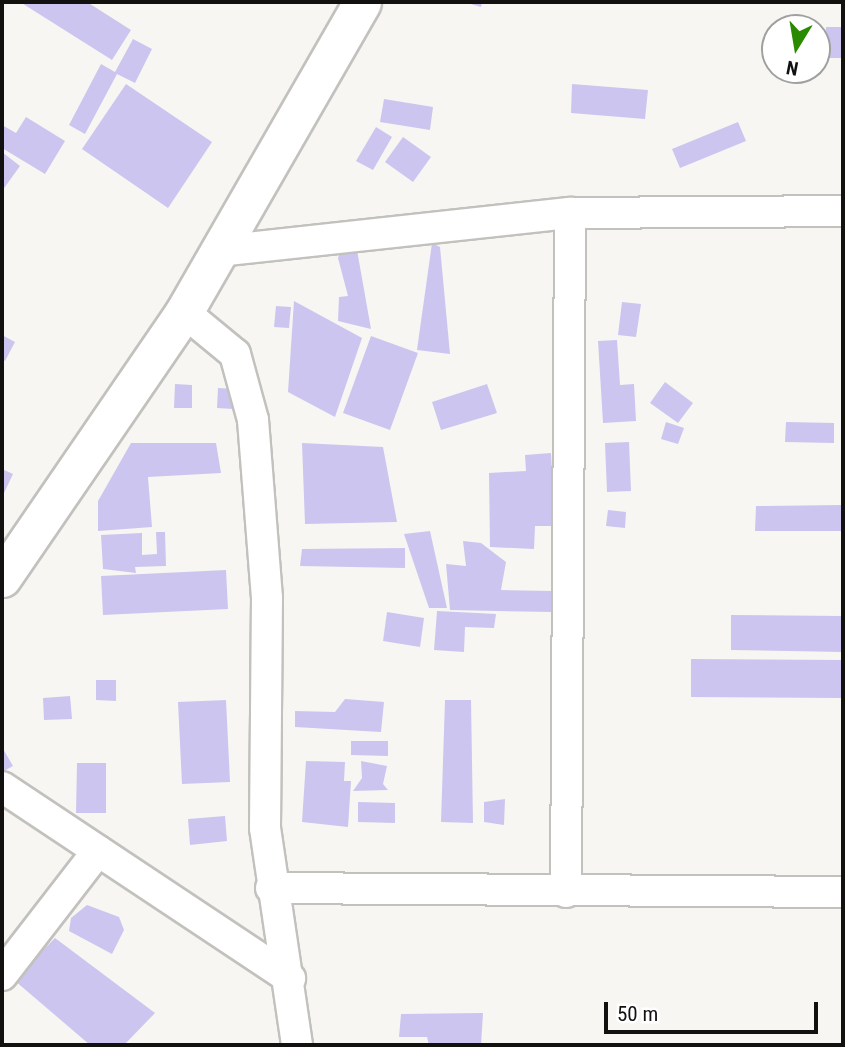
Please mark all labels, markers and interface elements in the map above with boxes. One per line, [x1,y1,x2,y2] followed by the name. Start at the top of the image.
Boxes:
[761,14,831,84] north arrow
[784,56,800,81] text: N
[607,988,820,1032] scale bar
[617,1002,658,1026] text: 50 m

